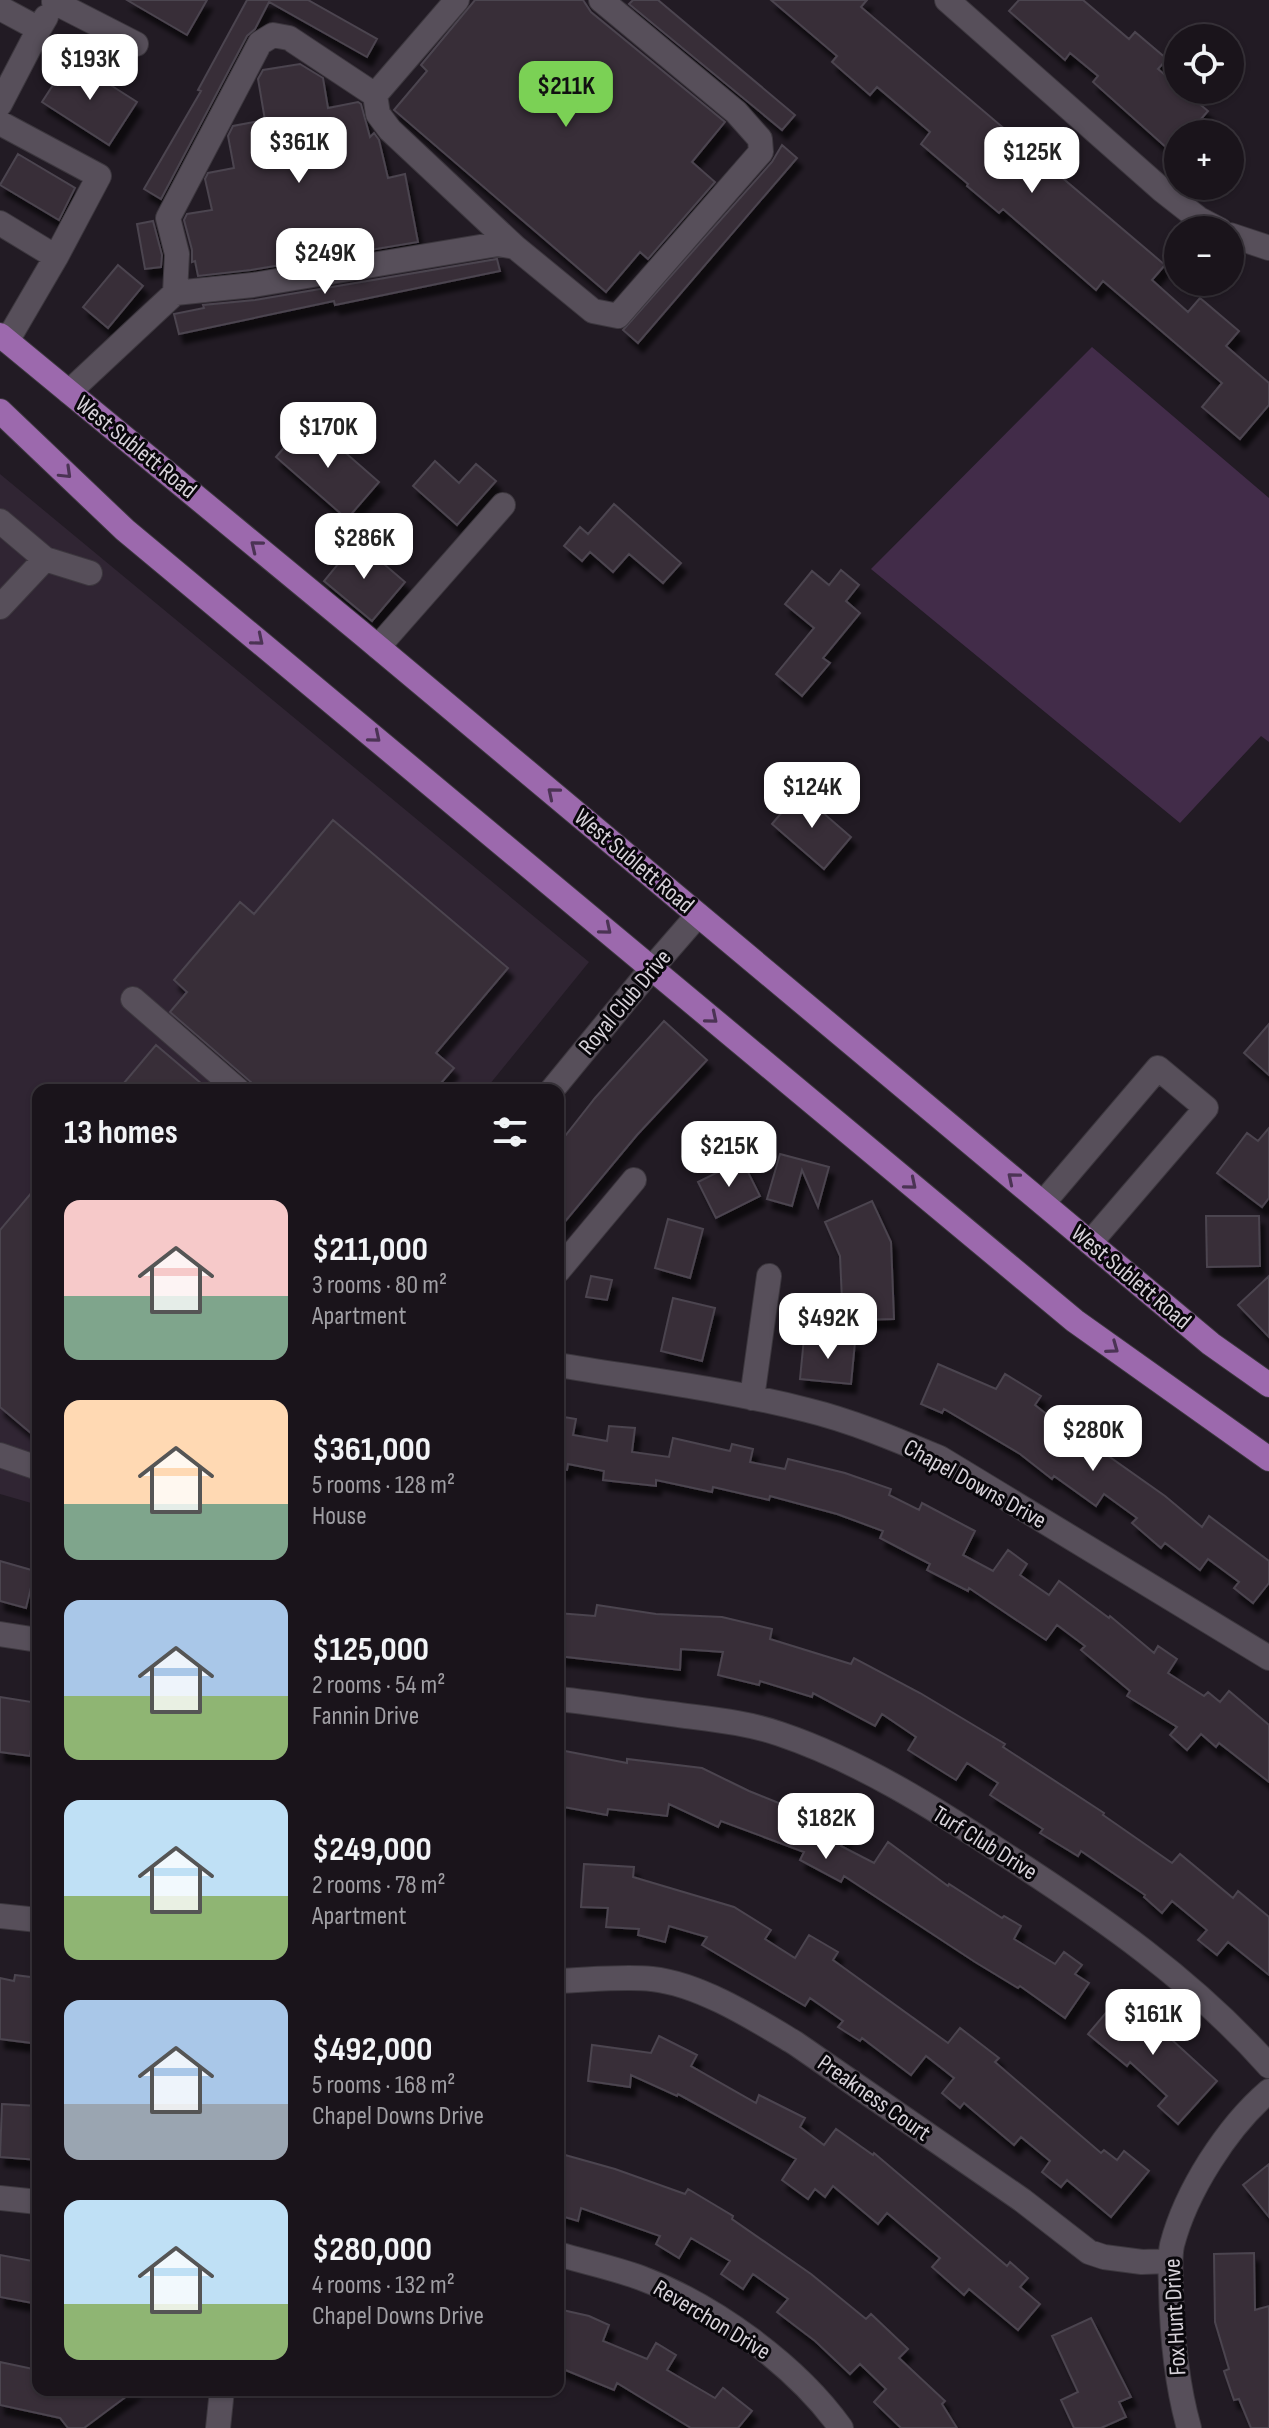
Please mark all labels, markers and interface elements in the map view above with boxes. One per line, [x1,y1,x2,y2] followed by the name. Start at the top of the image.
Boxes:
[1164,24,1244,296] map controls
[1164,24,1244,104] button: locate
[34,34,146,102] pin: $193K
[60,44,120,75] text: $193K
[510,61,622,129] pin: $211K
[537,71,595,102] text: $211K
[243,117,355,185] pin: $361K
[1164,120,1244,200] button: +
[269,127,329,158] text: $361K
[976,127,1088,195] pin: $125K
[1002,137,1062,168] text: $125K
[1164,216,1244,296] button: −
[269,228,381,296] pin: $249K
[294,238,356,269] text: $249K
[70,389,202,505] street label: West Sublett Road
[272,402,384,470] pin: $170K
[298,412,358,443] text: $170K
[56,464,71,478] one-way arrow
[308,513,420,581] pin: $286K
[333,523,395,554] text: $286K
[251,542,266,556] one-way arrow
[249,630,264,645] one-way arrow
[366,727,381,742] one-way arrow
[756,762,868,830] pin: $124K
[782,772,842,803] text: $124K
[548,788,562,803] one-way arrow
[568,803,700,919] street label: West Sublett Road
[596,919,611,934] one-way arrow
[572,943,678,1061] street label: Royal Club Drive
[702,1008,717,1023] one-way arrow
[488,1110,532,1154] icon: filters
[64,1112,178,1153] text: 13 homes
[673,1121,785,1189] pin: $215K
[699,1131,759,1162] text: $215K
[1007,1173,1022,1188] one-way arrow
[902,1174,916,1189] one-way arrow
[1065,1219,1197,1335] street label: West Sublett Road
[312,1229,428,1270] text: $211,000
[128,1232,224,1328] icon: home
[312,1270,447,1301] text: 3 rooms · 80 m²
[772,1293,884,1361] pin: $492K
[312,1301,406,1332] text: Apartment
[797,1303,859,1334] text: $492K
[1104,1338,1119,1353] one-way arrow
[1037,1405,1149,1473] pin: $280K
[1062,1415,1124,1446] text: $280K
[312,1429,431,1470] text: $361,000
[128,1432,224,1528] icon: home
[899,1433,1051,1535] street label: Chapel Downs Drive
[312,1470,455,1501] text: 5 rooms · 128 m²
[312,1501,367,1532] text: House
[312,1629,429,1670] text: $125,000
[128,1632,224,1728] icon: home
[312,1670,445,1701] text: 2 rooms · 54 m²
[312,1701,419,1732] text: Fannin Drive
[770,1793,882,1861] pin: $182K
[927,1799,1043,1887] street label: Turf Club Drive
[796,1803,856,1834] text: $182K
[312,1829,432,1870] text: $249,000
[128,1832,224,1928] icon: home
[312,1870,446,1901] text: 2 rooms · 78 m²
[312,1901,406,1932] text: Apartment
[1097,1989,1209,2057] pin: $161K
[1123,1999,1183,2030] text: $161K
[312,2029,432,2070] text: $492,000
[128,2032,224,2128] icon: home
[812,2048,936,2148] street label: Preakness Court
[312,2070,455,2101] text: 5 rooms · 168 m²
[312,2101,484,2132] text: Chapel Downs Drive
[312,2229,432,2270] text: $280,000
[128,2232,224,2328] icon: home
[1157,2258,1193,2376] street label: Fox Hunt Drive
[312,2270,455,2301] text: 4 rooms · 132 m²
[648,2274,776,2366] street label: Reverchon Drive
[312,2301,484,2332] text: Chapel Downs Drive

